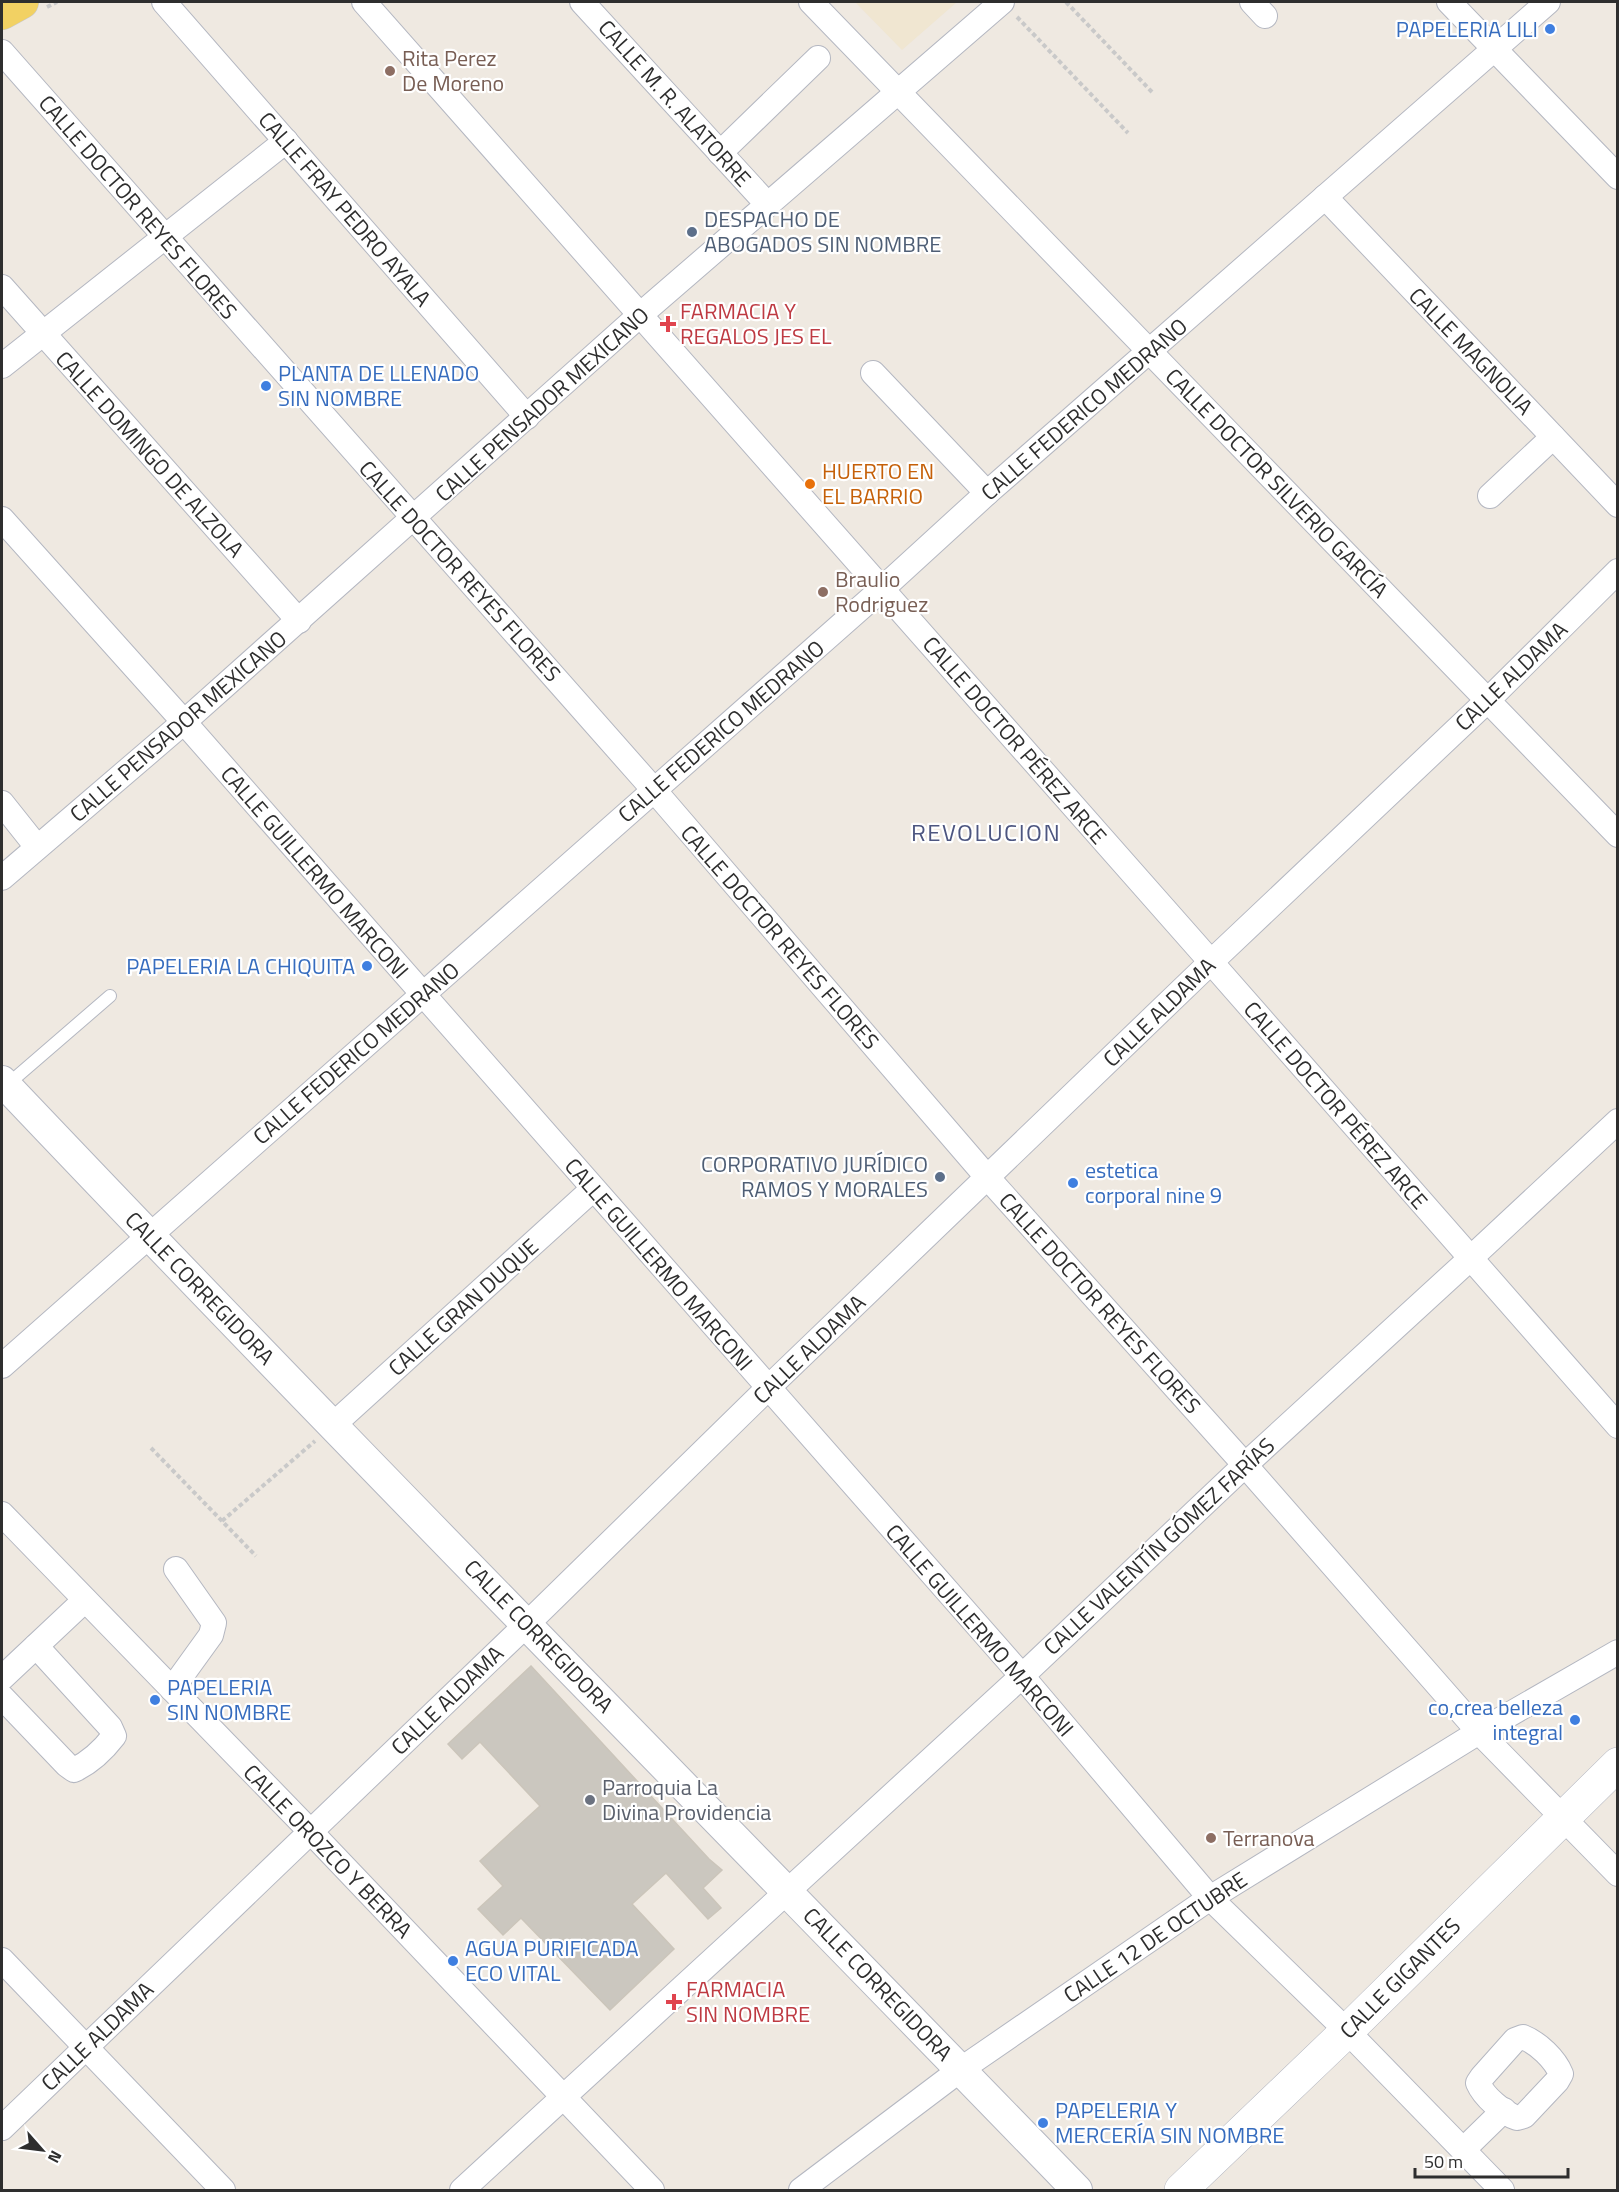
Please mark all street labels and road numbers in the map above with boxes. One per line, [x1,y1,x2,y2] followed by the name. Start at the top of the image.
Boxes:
[590,12,760,194] street label: CALLE M. R. ALATORRE
[31,87,245,327] street label: CALLE DOCTOR REYES FLORES
[251,104,439,314] street label: CALLE FRAY PEDRO AYALA
[1401,279,1541,423] street label: CALLE MAGNOLIA
[427,298,657,510] street label: CALLE PENSADOR MEXICANO
[973,310,1195,508] street label: CALLE FEDERICO MEDRANO
[48,343,252,565] street label: CALLE DOMINGO DE ALZOLA
[1158,360,1396,606] street label: CALLE DOCTOR SILVERIO GARCÍA
[351,453,569,689] street label: CALLE DOCTOR REYES FLORES
[1447,613,1575,739] street label: CALLE ALDAMA
[62,622,294,830] street label: CALLE PENSADOR MEXICANO
[915,628,1115,852] street label: CALLE DOCTOR PÉREZ ARCE
[610,632,832,830] street label: CALLE FEDERICO MEDRANO
[213,758,417,986] street label: CALLE GUILLERMO MARCONI
[673,817,887,1057] street label: CALLE DOCTOR REYES FLORES
[1095,949,1223,1075] street label: CALLE ALDAMA
[245,954,467,1152] street label: CALLE FEDERICO MEDRANO
[1236,993,1436,1217] street label: CALLE DOCTOR PÉREZ ARCE
[557,1150,761,1378] street label: CALLE GUILLERMO MARCONI
[991,1185,1209,1421] street label: CALLE DOCTOR REYES FLORES
[117,1203,283,1373] street label: CALLE CORREGIDORA
[380,1230,546,1384] street label: CALLE GRAN DUQUE
[745,1286,873,1412] street label: CALLE ALDAMA
[1036,1429,1282,1663] street label: CALLE VALENTÍN GÓMEZ FARÍAS
[878,1516,1082,1744] street label: CALLE GUILLERMO MARCONI
[456,1551,622,1721] street label: CALLE CORREGIDORA
[383,1637,511,1763] street label: CALLE ALDAMA
[236,1756,420,1946] street label: CALLE OROZCO Y BERRA
[1056,1863,1254,2011] street label: CALLE 12 DE OCTUBRE
[795,1899,961,2069] street label: CALLE CORREGIDORA
[1332,1910,1468,2046] street label: CALLE GIGANTES
[33,1973,161,2099] street label: CALLE ALDAMA

